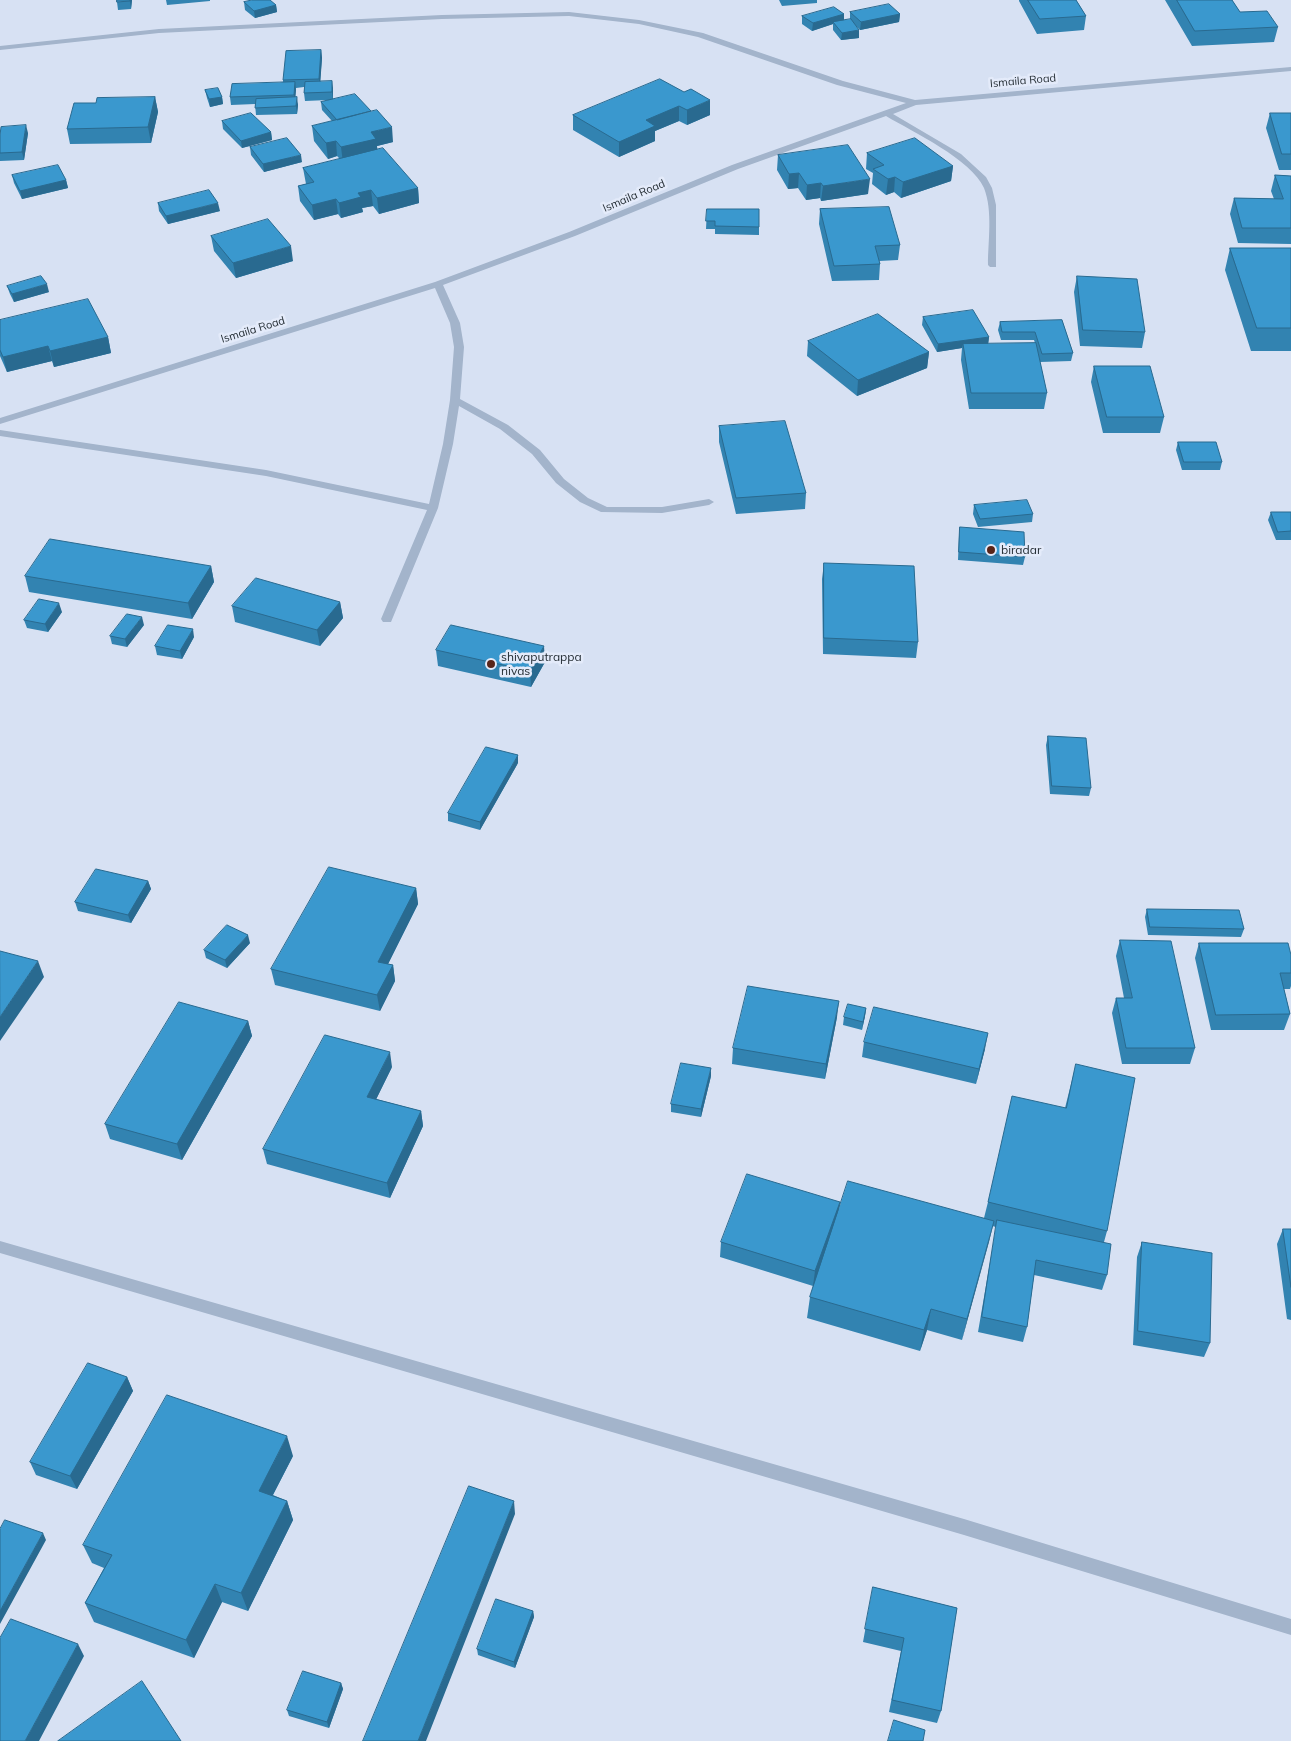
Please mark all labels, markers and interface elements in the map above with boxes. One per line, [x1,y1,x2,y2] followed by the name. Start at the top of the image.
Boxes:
[989,72,1057,90] street label: Ismaila Road
[601,177,667,215] street label: Ismaila Road
[219,314,287,346] street label: Ismaila Road
[1001,543,1041,557] place label: biradar
[985,544,997,556] marker: biradar
[501,650,582,678] place label: shivaputrappa nivas
[485,658,497,670] marker: shivaputrappa nivas

